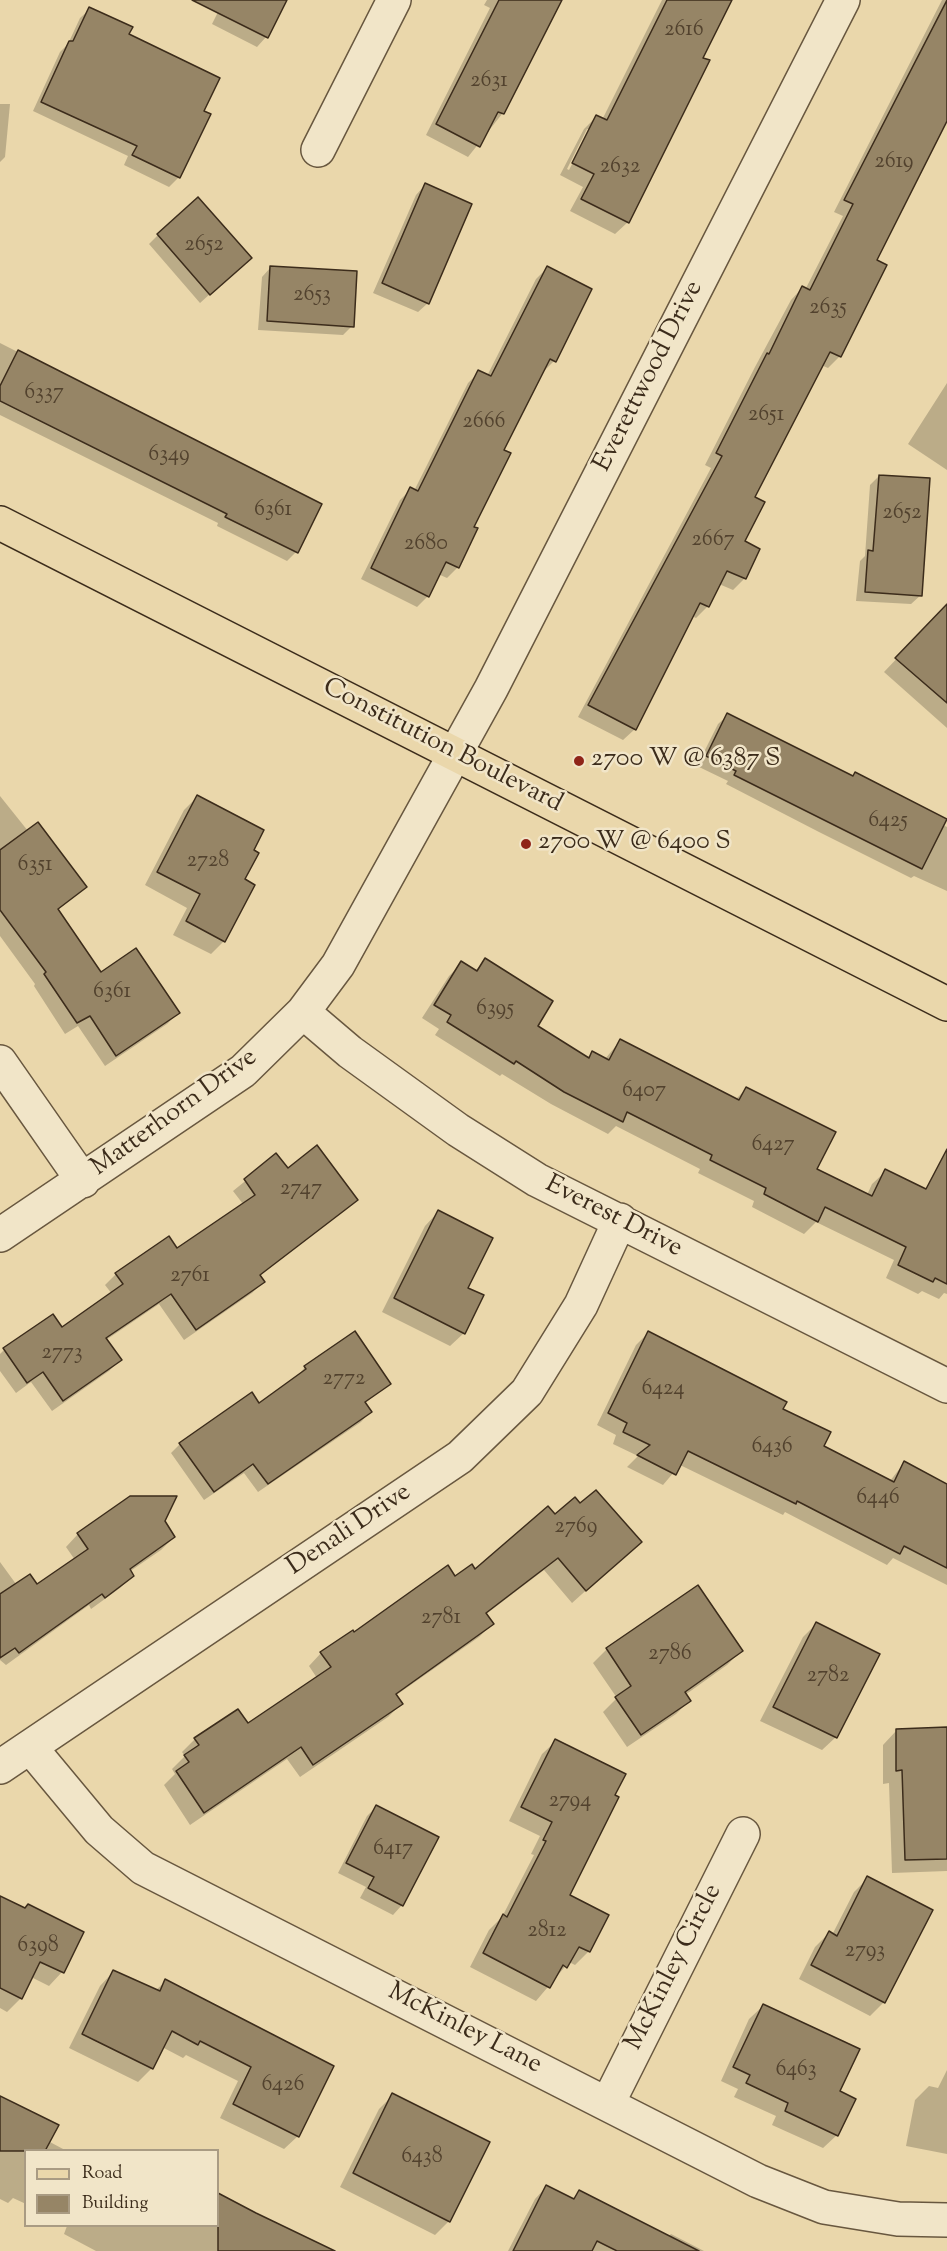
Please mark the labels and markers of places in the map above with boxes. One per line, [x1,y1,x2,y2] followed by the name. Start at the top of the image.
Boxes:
[591,745,781,777] place label: 2700 W @ 6387 S
[572,754,586,768] marker: 2700 W @ 6387 S
[538,828,731,860] place label: 2700 W @ 6400 S
[519,837,533,851] marker: 2700 W @ 6400 S

